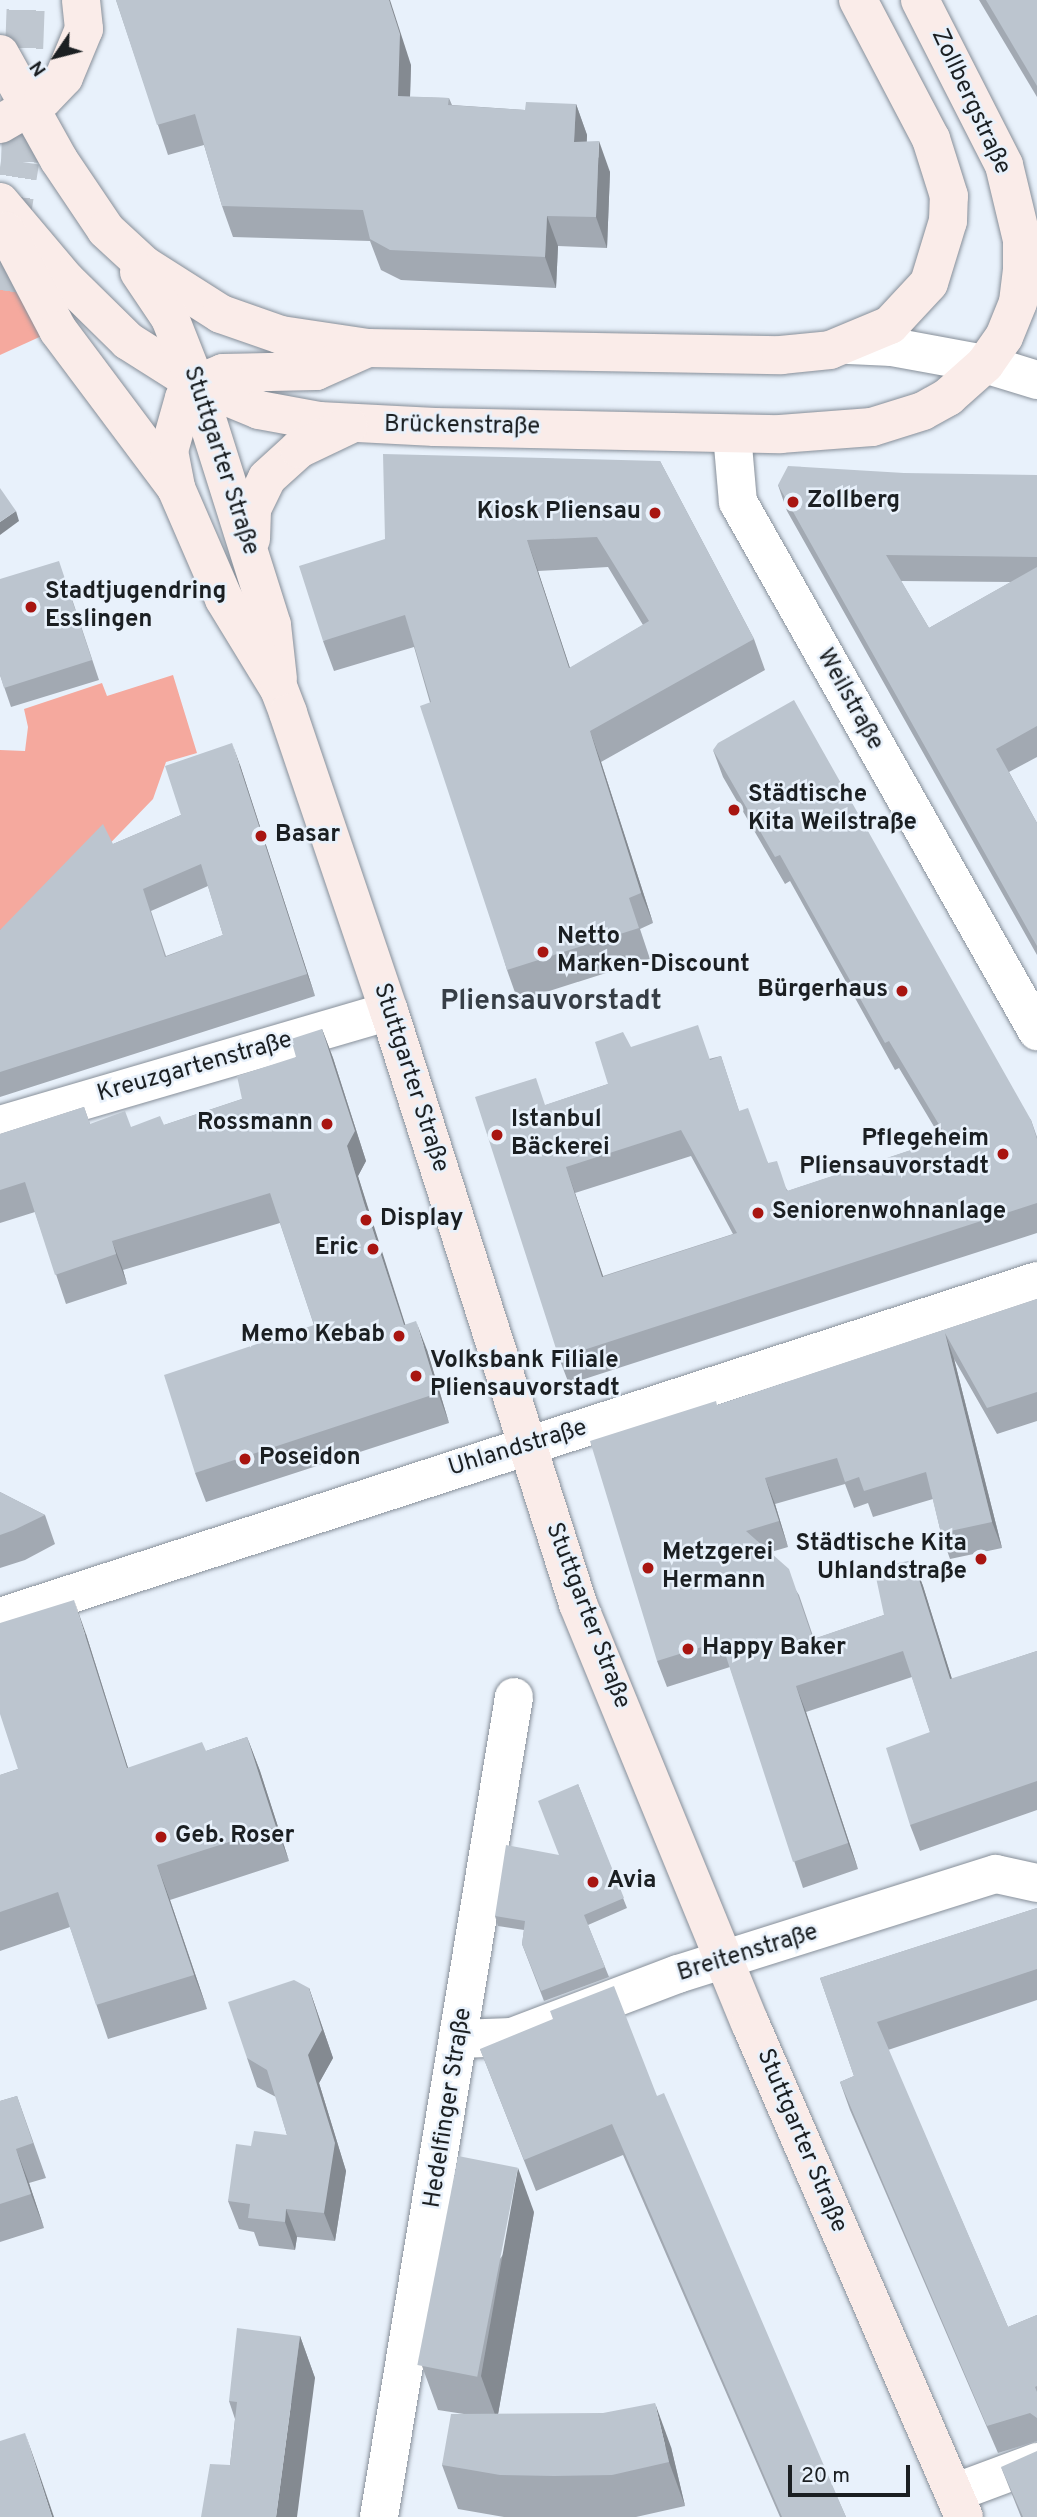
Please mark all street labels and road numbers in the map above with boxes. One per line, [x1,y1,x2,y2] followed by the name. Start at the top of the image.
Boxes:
[924,25,1016,179] street label: Zollbergstraße
[176,363,264,559] street label: Stuttgarter Straße
[384,411,540,443] street label: Brückenstraße
[809,644,889,756] street label: Weilstraße
[366,980,454,1176] street label: Stuttgarter Straße
[94,1026,296,1110] street label: Kreuzgartenstraße
[445,1414,591,1484] street label: Uhlandstraße
[538,1519,636,1713] street label: Stuttgarter Straße
[674,1919,822,1989] street label: Breitenstraße
[419,2006,479,2210] street label: Hedelfinger Straße
[749,2045,853,2237] street label: Stuttgarter Straße

